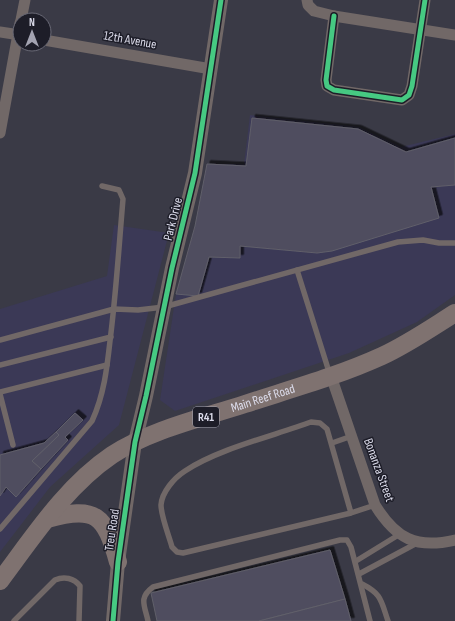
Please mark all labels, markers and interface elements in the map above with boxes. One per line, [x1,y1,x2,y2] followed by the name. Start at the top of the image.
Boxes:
[12,12,52,52] north arrow
[29,16,35,29] text: N
[102,27,158,53] street label: 12th Avenue
[160,196,186,242] street label: Park Drive
[229,381,297,416] street label: Main Reef Road
[193,407,219,427] road number: R41
[360,436,398,504] street label: Bonanza Street
[101,508,123,552] street label: Treu Road

